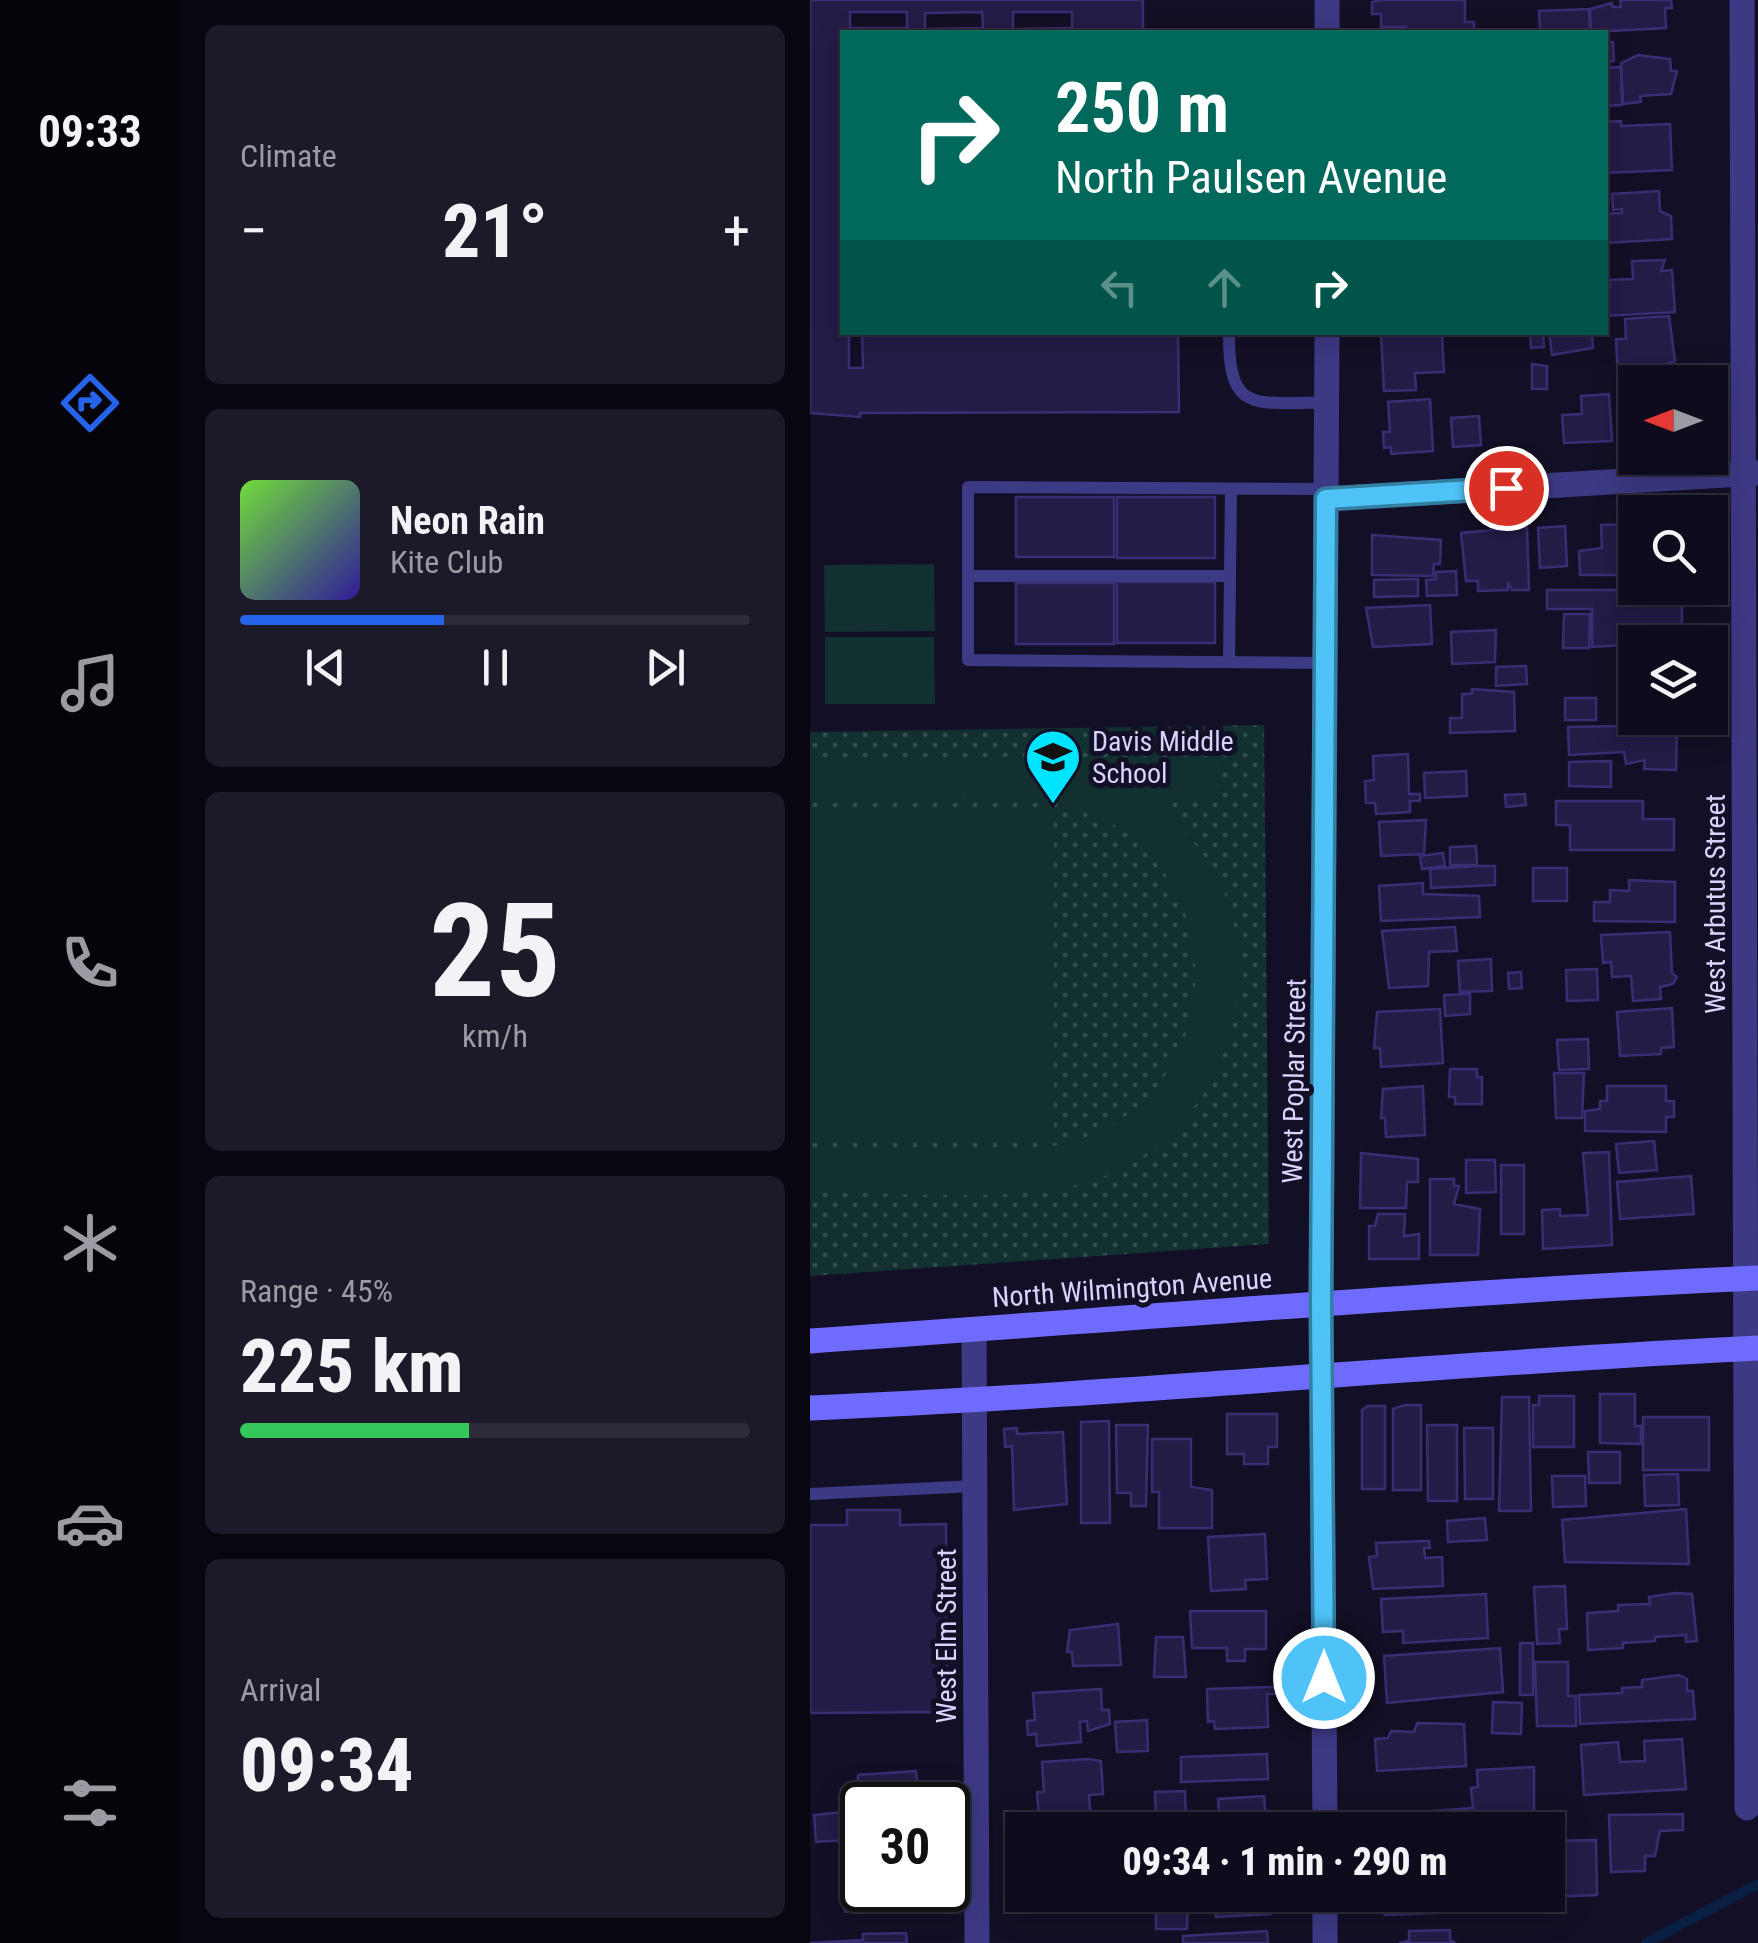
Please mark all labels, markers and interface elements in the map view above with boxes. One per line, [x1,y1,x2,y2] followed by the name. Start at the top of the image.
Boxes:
[1055,67,1229,149] text: 250 m
[890,70,1020,200] icon: right
[38,105,142,158] text: 09:33
[240,137,337,175] text: Climate
[1055,151,1447,204] text: North Paulsen Avenue
[442,187,548,275] text: 21°
[240,199,268,263] text: −
[723,199,750,263] text: +
[1092,260,1147,315] icon: left
[1197,260,1252,315] icon: ahead
[1302,260,1357,315] icon: right
[1618,365,1728,475] north arrow
[1618,365,1728,735] map controls
[55,368,125,438] icon: directions
[1464,446,1549,531] pin
[1479,461,1534,516] icon: arrive
[1618,495,1728,605] button: search
[390,499,545,543] text: Neon Rain
[390,543,503,581] text: Kite Club
[1618,625,1728,735] button: layers
[298,640,353,695] icon: previous
[468,640,523,695] icon: pause
[638,640,693,695] icon: next
[55,648,125,718] icon: music
[1092,725,1234,790] place label: Davis Middle School
[1023,727,1083,806] school or university icon: Davis Middle School
[1699,794,1732,1014] street label: West Arbutus Street
[429,875,561,1028] text: 25
[55,928,125,998] icon: phone
[1276,978,1312,1184] street label: West Poplar Street
[462,1017,528,1055] text: km/h
[55,1208,125,1278] icon: climate
[991,1262,1273,1314] street label: North Wilmington Avenue
[240,1272,393,1310] text: Range · 45%
[240,1322,463,1410] text: 225 km
[55,1488,125,1558] icon: car
[930,1549,963,1723] street label: West Elm Street
[1272,1626,1376,1730] position arrow
[240,1671,321,1709] text: Arrival
[240,1721,414,1809] text: 09:34
[55,1768,125,1838] icon: filters
[840,1782,970,1912] speed limit sign: 30
[1123,1840,1447,1884] text: 09:34 · 1 min · 290 m

